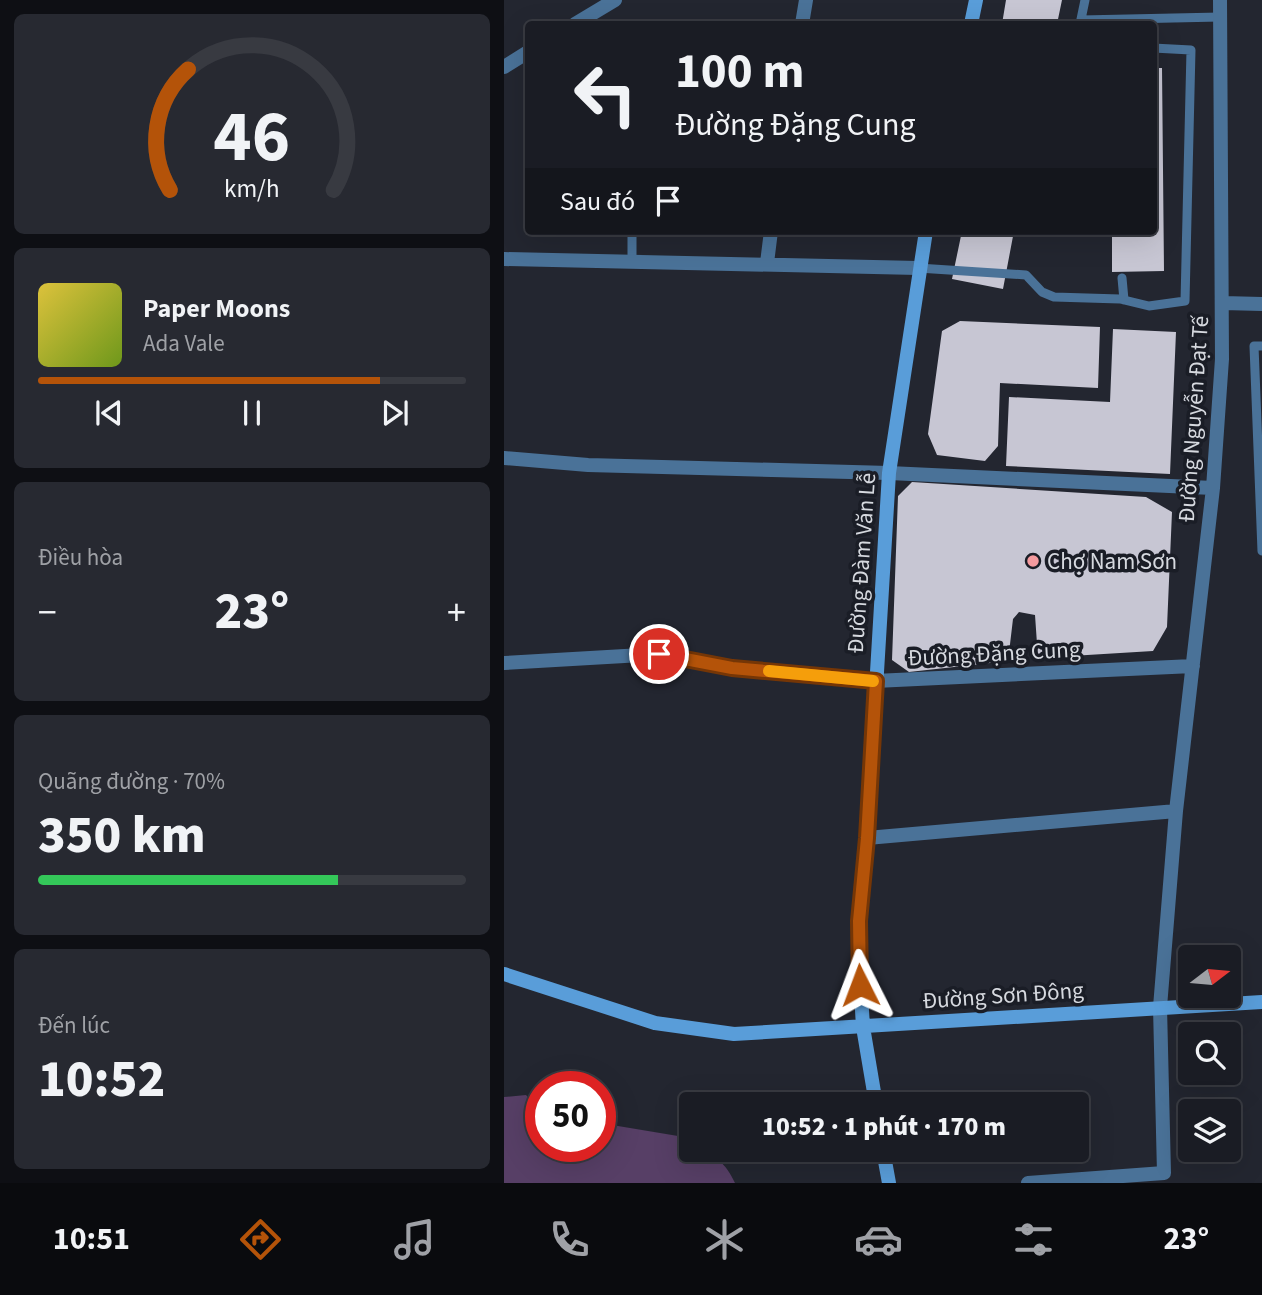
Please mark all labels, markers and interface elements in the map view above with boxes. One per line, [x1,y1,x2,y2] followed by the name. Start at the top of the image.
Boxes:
[675,37,804,107] text: 100 m
[560,49,651,140] icon: left
[214,85,290,189] text: 46
[675,102,916,148] text: Đường Đặng Cung
[224,171,280,207] text: km/h
[649,182,687,220] icon: arrive
[560,183,635,220] text: Sau đó
[143,290,290,327] text: Paper Moons
[1170,314,1217,523] street label: Đường Nguyễn Đạt Tế
[143,327,225,360] text: Ada Vale
[90,394,128,432] icon: previous
[233,394,271,432] icon: pause
[376,394,414,432] icon: next
[839,472,884,654] street label: Đường Đàm Văn Lễ
[38,541,123,574] text: Điều hòa
[1047,545,1177,578] place label: Chợ Nam Sơn
[1025,553,1041,569] marker: Chợ Nam Sơn
[215,575,289,649] text: 23°
[38,586,57,640] text: −
[447,586,466,640] text: +
[629,624,689,684] pin
[907,632,1082,675] street label: Đường Đặng Cung
[640,635,678,673] icon: arrive
[38,765,225,798] text: Quãng đường · 70%
[38,799,206,873] text: 350 km
[1178,945,1241,1008] north arrow
[1178,945,1241,1162] map controls
[823,948,897,1022] position arrow
[921,973,1085,1018] street label: Đường Sơn Đông
[38,1009,110,1042] text: Đến lúc
[1178,1022,1241,1085] button: search
[38,1043,165,1117] text: 10:52
[525,1071,616,1162] speed limit sign: 50
[1178,1099,1241,1162] button: layers
[762,1108,1006,1145] text: 10:52 · 1 phút · 170 m
[236,1215,285,1264] icon: directions
[390,1215,439,1264] icon: music
[545,1215,594,1264] icon: phone
[700,1215,749,1264] icon: climate
[854,1215,903,1264] icon: car
[1009,1215,1058,1264] icon: filters
[53,1216,130,1262] text: 10:51
[1164,1216,1209,1262] text: 23°

